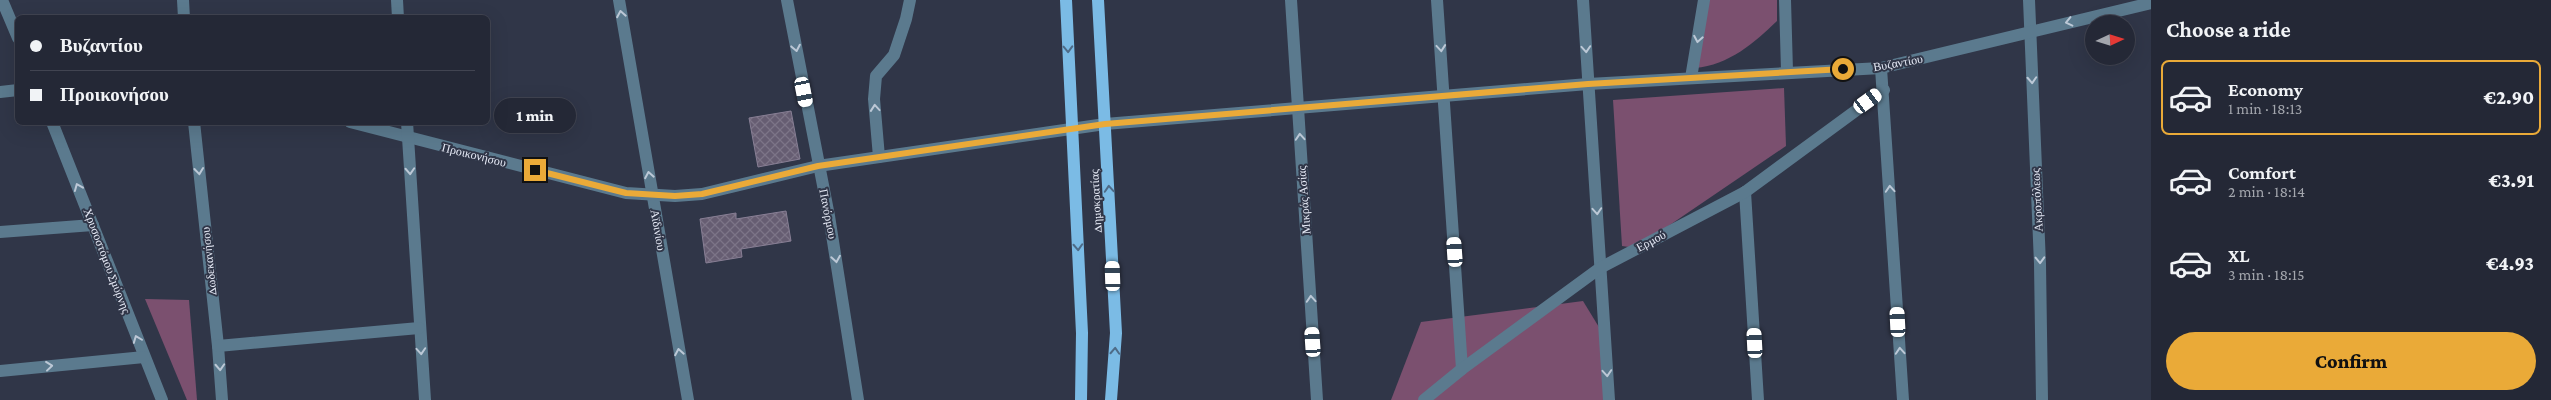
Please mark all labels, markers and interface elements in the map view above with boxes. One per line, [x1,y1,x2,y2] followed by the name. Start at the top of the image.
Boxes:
[617,10,627,19] one-way arrow
[2085,15,2135,65] north arrow
[2085,15,2135,65] map controls
[2065,16,2074,27] one-way arrow
[2166,17,2291,42] text: Choose a ride
[60,35,143,56] text: Βυζαντίου
[1693,35,1703,43] one-way arrow
[790,44,800,52] one-way arrow
[1436,44,1447,52] one-way arrow
[1062,45,1073,53] one-way arrow
[1580,45,1591,53] one-way arrow
[1872,52,1924,74] street label: Βυζαντίου
[1832,58,1854,80] route start
[2168,75,2213,120] icon: car
[793,76,814,108] car
[2027,76,2037,84] one-way arrow
[2228,79,2303,100] text: Economy
[60,84,169,105] text: Προικονήσου
[1851,86,1884,116] car
[2484,87,2534,108] text: €2.90
[494,98,576,132] callout: 1 min
[2228,100,2302,117] text: 1 min · 18:13
[870,104,881,112] one-way arrow
[516,107,554,124] text: 1 min
[1295,133,1306,141] one-way arrow
[440,140,508,170] street label: Προικονήσου
[2168,158,2213,203] icon: car
[524,159,546,181] route end
[2228,162,2296,183] text: Comfort
[1295,165,1313,235] street label: Μικράς Ασίας
[193,167,204,175] one-way arrow
[404,167,415,175] one-way arrow
[2028,168,2046,232] street label: Ακροπόλεως
[1087,169,1105,233] street label: Δημοκρατίας
[645,170,655,179] one-way arrow
[2489,170,2534,191] text: €3.91
[74,183,84,192] one-way arrow
[2228,183,2305,200] text: 2 min · 18:14
[1104,185,1115,193] one-way arrow
[1884,185,1895,193] one-way arrow
[816,188,840,240] street label: Πανόρμου
[80,206,134,316] street label: Χρυσοστόμου Σμύρνης
[1591,207,1602,215] one-way arrow
[648,208,668,252] street label: Αϊδινίου
[198,226,220,296] street label: Δωδεκανήσου
[1634,227,1668,255] street label: Ερμού
[1446,237,1463,267] car
[2168,241,2213,286] icon: car
[1072,243,1083,251] one-way arrow
[2228,245,2250,266] text: XL
[2486,253,2534,274] text: €4.93
[830,255,840,264] one-way arrow
[2035,256,2045,264] one-way arrow
[1104,261,1121,291] car
[2228,266,2305,283] text: 3 min · 18:15
[1305,295,1316,303] one-way arrow
[1889,307,1906,337] car
[1304,327,1321,357] car
[1746,328,1763,358] car
[2166,332,2536,390] button: Confirm
[133,335,143,343] one-way arrow
[415,347,426,355] one-way arrow
[1109,347,1120,355] one-way arrow
[1894,347,1905,355] one-way arrow
[675,348,685,356] one-way arrow
[45,361,53,372] one-way arrow
[214,364,225,372] one-way arrow
[1601,369,1612,377] one-way arrow

